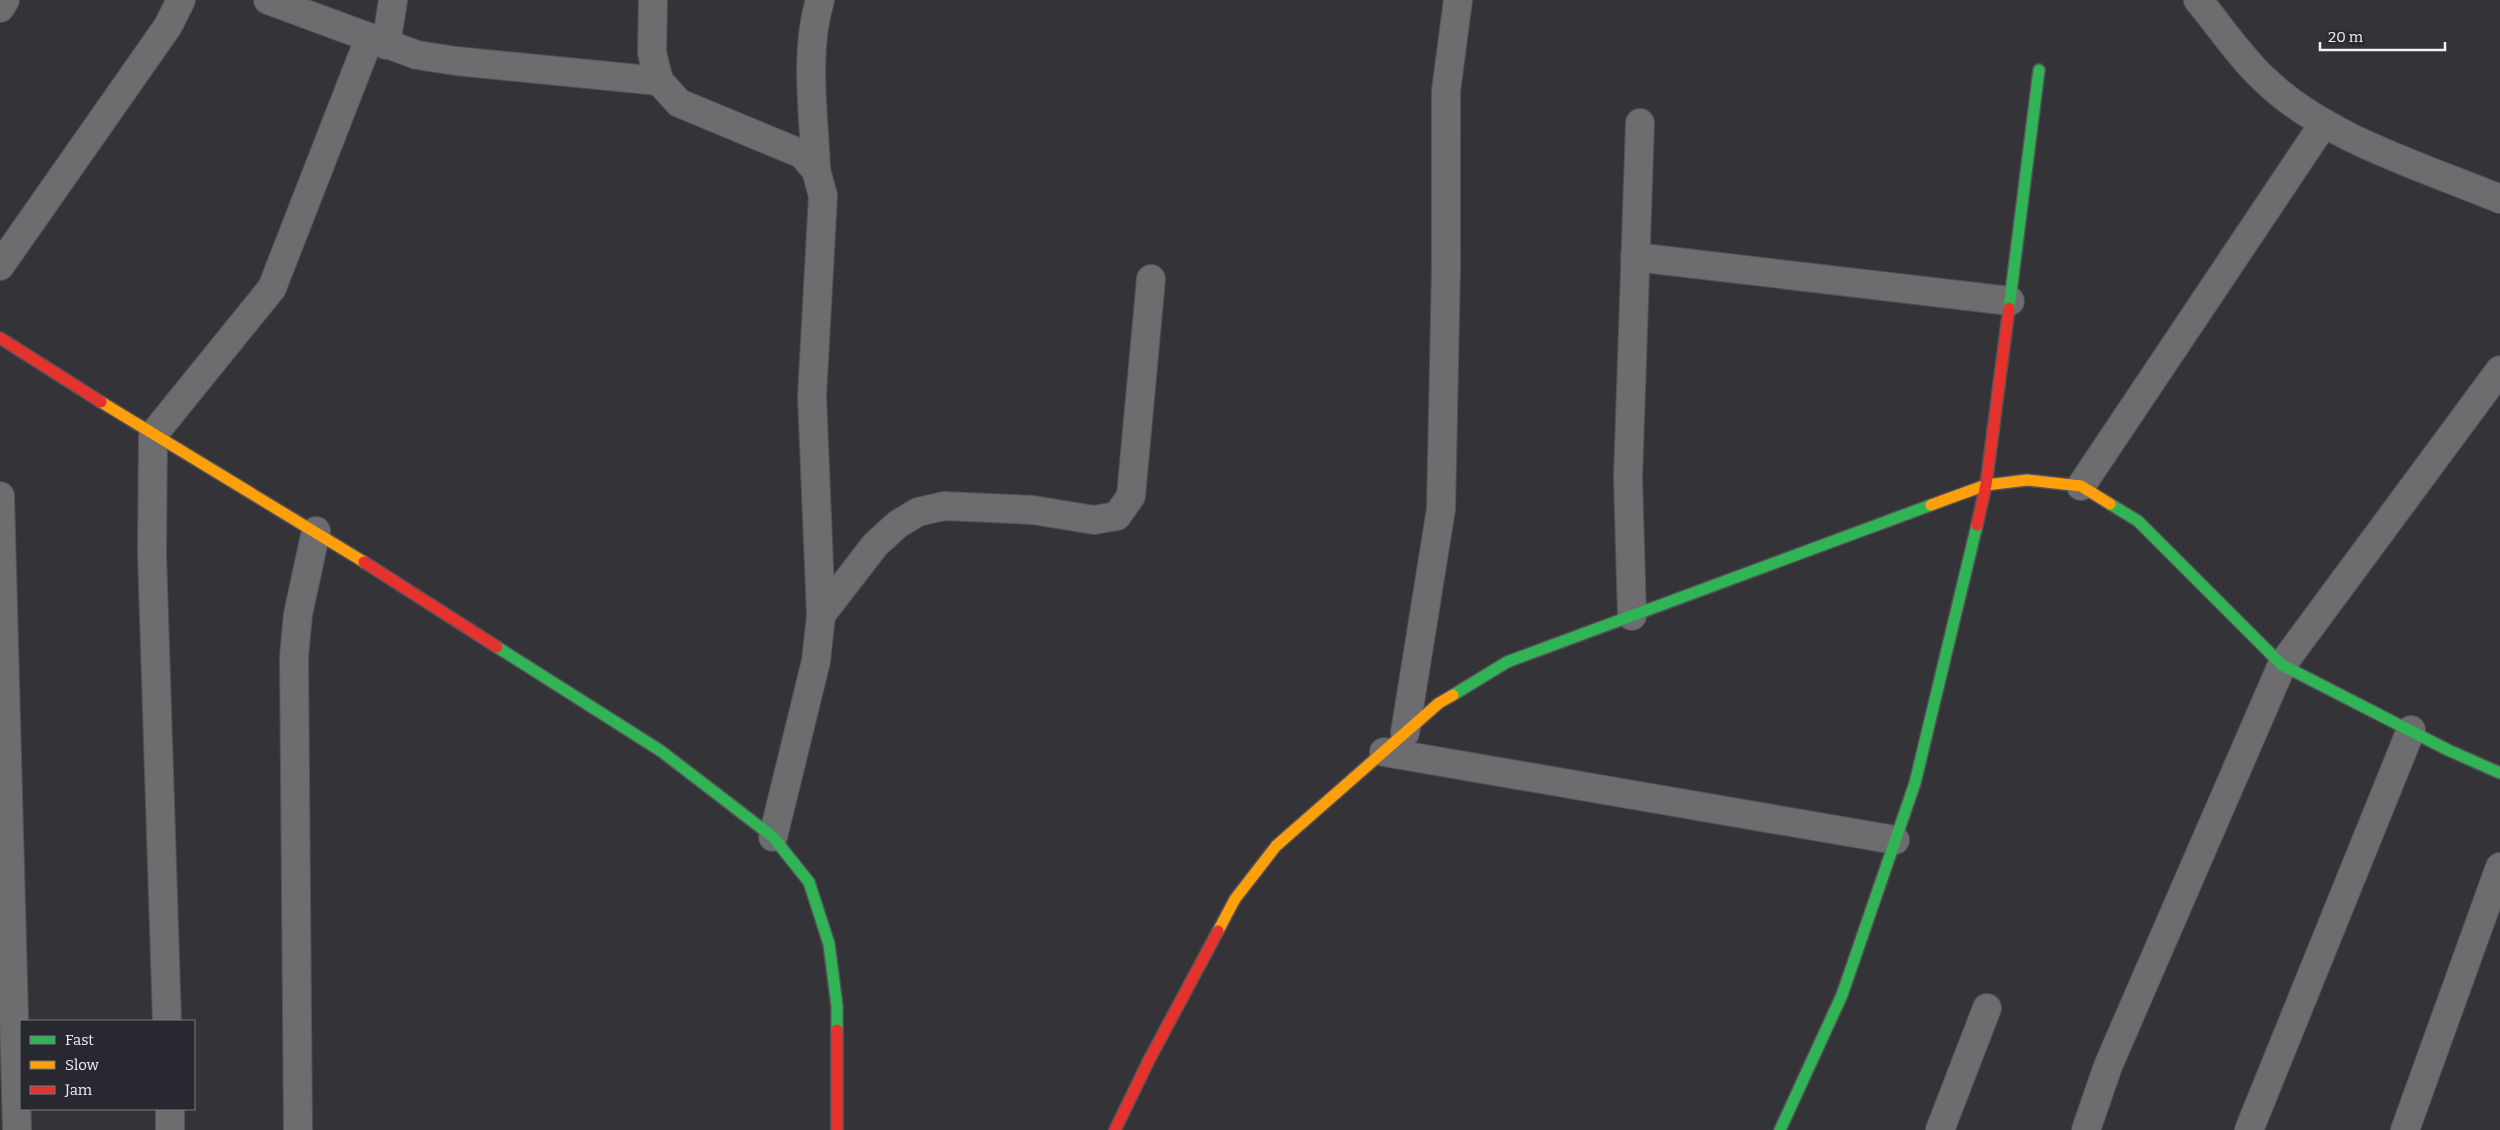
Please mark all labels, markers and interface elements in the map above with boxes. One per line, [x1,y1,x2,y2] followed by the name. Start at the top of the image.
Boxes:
[2320,20,2445,52] scale bar
[2328,28,2364,46] text: 20 m
[20,1020,195,1110] legend
[65,1031,94,1049] text: Fast
[65,1056,100,1074] text: Slow
[64,1081,93,1099] text: Jam

